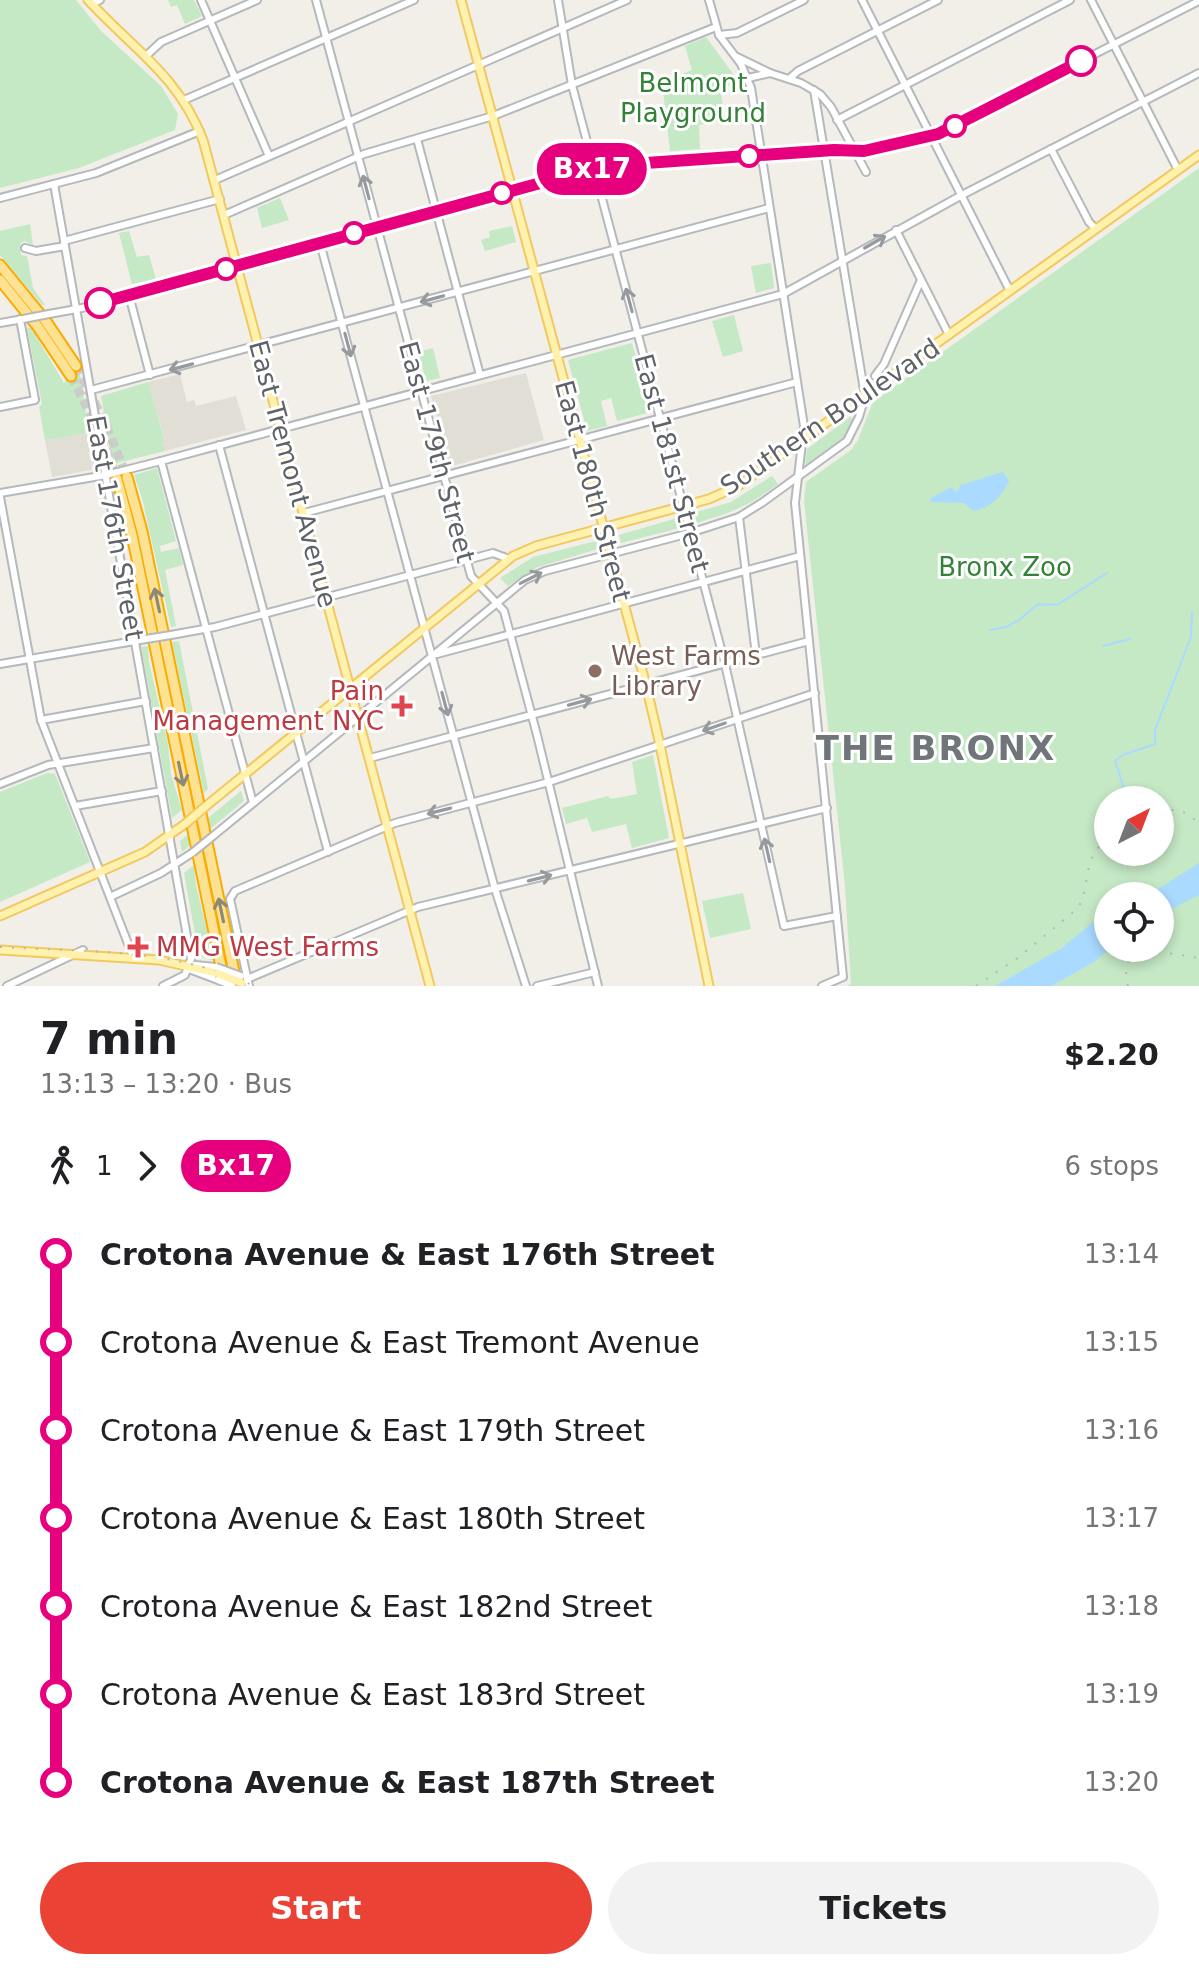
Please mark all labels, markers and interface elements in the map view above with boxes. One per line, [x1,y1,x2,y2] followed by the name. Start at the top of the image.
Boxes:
[1066,46,1096,76] unlabelled marker
[620,68,766,128] park label: Belmont Playground
[944,115,966,137] unlabelled marker
[536,143,648,195] line badge: Bx17
[738,145,760,167] unlabelled marker
[553,152,631,185] text: Bx17
[358,175,373,201] one-way arrow
[491,182,513,204] unlabelled marker
[343,222,365,244] unlabelled marker
[863,234,886,250] one-way arrow
[215,258,237,280] unlabelled marker
[620,287,635,313] one-way arrow
[85,288,115,318] unlabelled marker
[419,292,445,307] one-way arrow
[341,332,356,358] one-way arrow
[715,332,945,502] street label: Southern Boulevard
[243,337,343,611] street label: East Tremont Avenue
[393,338,481,566] street label: East 179th Street
[628,350,716,576] street label: East 181st Street
[168,360,194,375] one-way arrow
[549,377,637,605] street label: East 180th Street
[80,413,150,643] street label: East 176th Street
[938,552,1072,582] park label: Bronx Zoo
[519,569,543,585] one-way arrow
[149,588,164,613] one-way arrow
[611,641,761,701] place label: West Farms Library
[586,662,604,680] marker: West Farms Library
[152,676,384,736] place label: Pain Management NYC
[439,691,454,717] one-way arrow
[567,694,593,709] one-way arrow
[391,695,413,717] marker: Pain Management NYC
[702,720,727,735] one-way arrow
[816,728,1056,768] district label: THE BRONX
[174,761,189,786] one-way arrow
[1094,786,1174,866] north arrow
[1094,786,1174,962] map controls
[427,805,453,820] one-way arrow
[759,838,774,864] one-way arrow
[527,870,553,885] one-way arrow
[1094,882,1174,962] button: locate
[213,897,228,923] one-way arrow
[156,932,379,962] place label: MMG West Farms
[127,936,149,958] marker: MMG West Farms
[40,1013,178,1064] text: 7 min
[1064,1037,1159,1072] text: $2.20
[40,1069,292,1099] text: 13:13 – 13:20 · Bus
[40,1144,84,1188] icon: walk
[125,1144,169,1188] icon: forward
[197,1149,275,1182] text: Bx17
[96,1151,113,1181] text: 1
[1064,1151,1159,1181] text: 6 stops
[100,1237,715,1272] text: Crotona Avenue & East 176th Street
[1084,1239,1159,1269] text: 13:14
[100,1325,700,1360] text: Crotona Avenue & East Tremont Avenue
[1084,1327,1159,1357] text: 13:15
[100,1413,645,1448] text: Crotona Avenue & East 179th Street
[1084,1415,1159,1445] text: 13:16
[100,1501,645,1536] text: Crotona Avenue & East 180th Street
[1084,1503,1159,1533] text: 13:17
[100,1589,652,1624] text: Crotona Avenue & East 182nd Street
[1084,1591,1159,1621] text: 13:18
[100,1677,645,1712] text: Crotona Avenue & East 183rd Street
[1084,1679,1159,1709] text: 13:19
[100,1765,715,1800] text: Crotona Avenue & East 187th Street
[1084,1767,1159,1797] text: 13:20
[40,1862,592,1954] button: Start
[608,1862,1159,1954] button: Tickets

